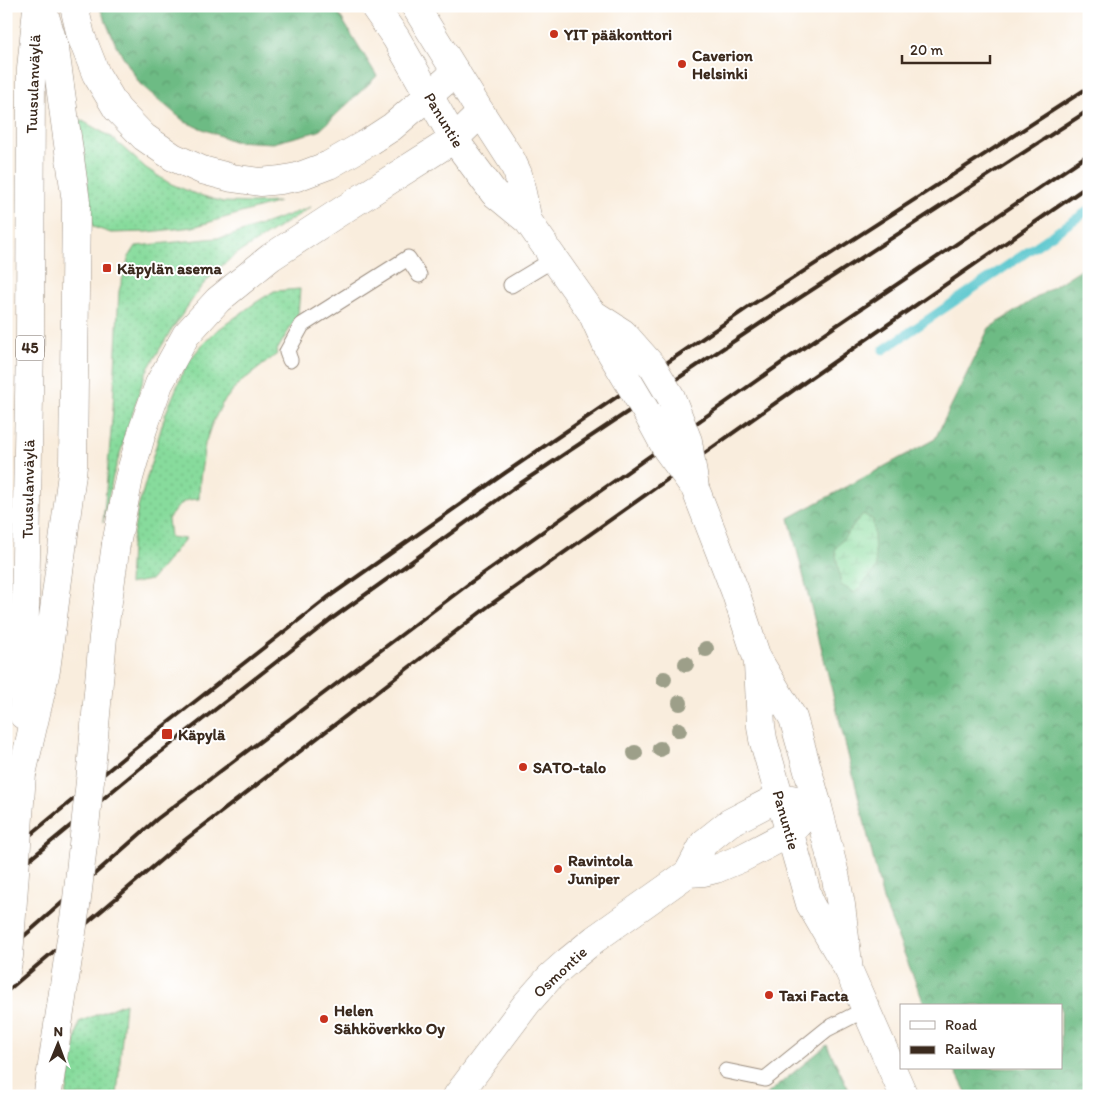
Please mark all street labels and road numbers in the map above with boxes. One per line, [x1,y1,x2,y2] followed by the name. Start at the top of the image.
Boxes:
[22,33,44,134] street label: Tuusulanväylä
[420,89,468,151] street label: Panuntie
[16,336,44,360] road number: 45
[18,438,38,539] street label: Tuusulanväylä
[768,788,804,852] street label: Panuntie
[529,942,591,1002] street label: Osmontie

